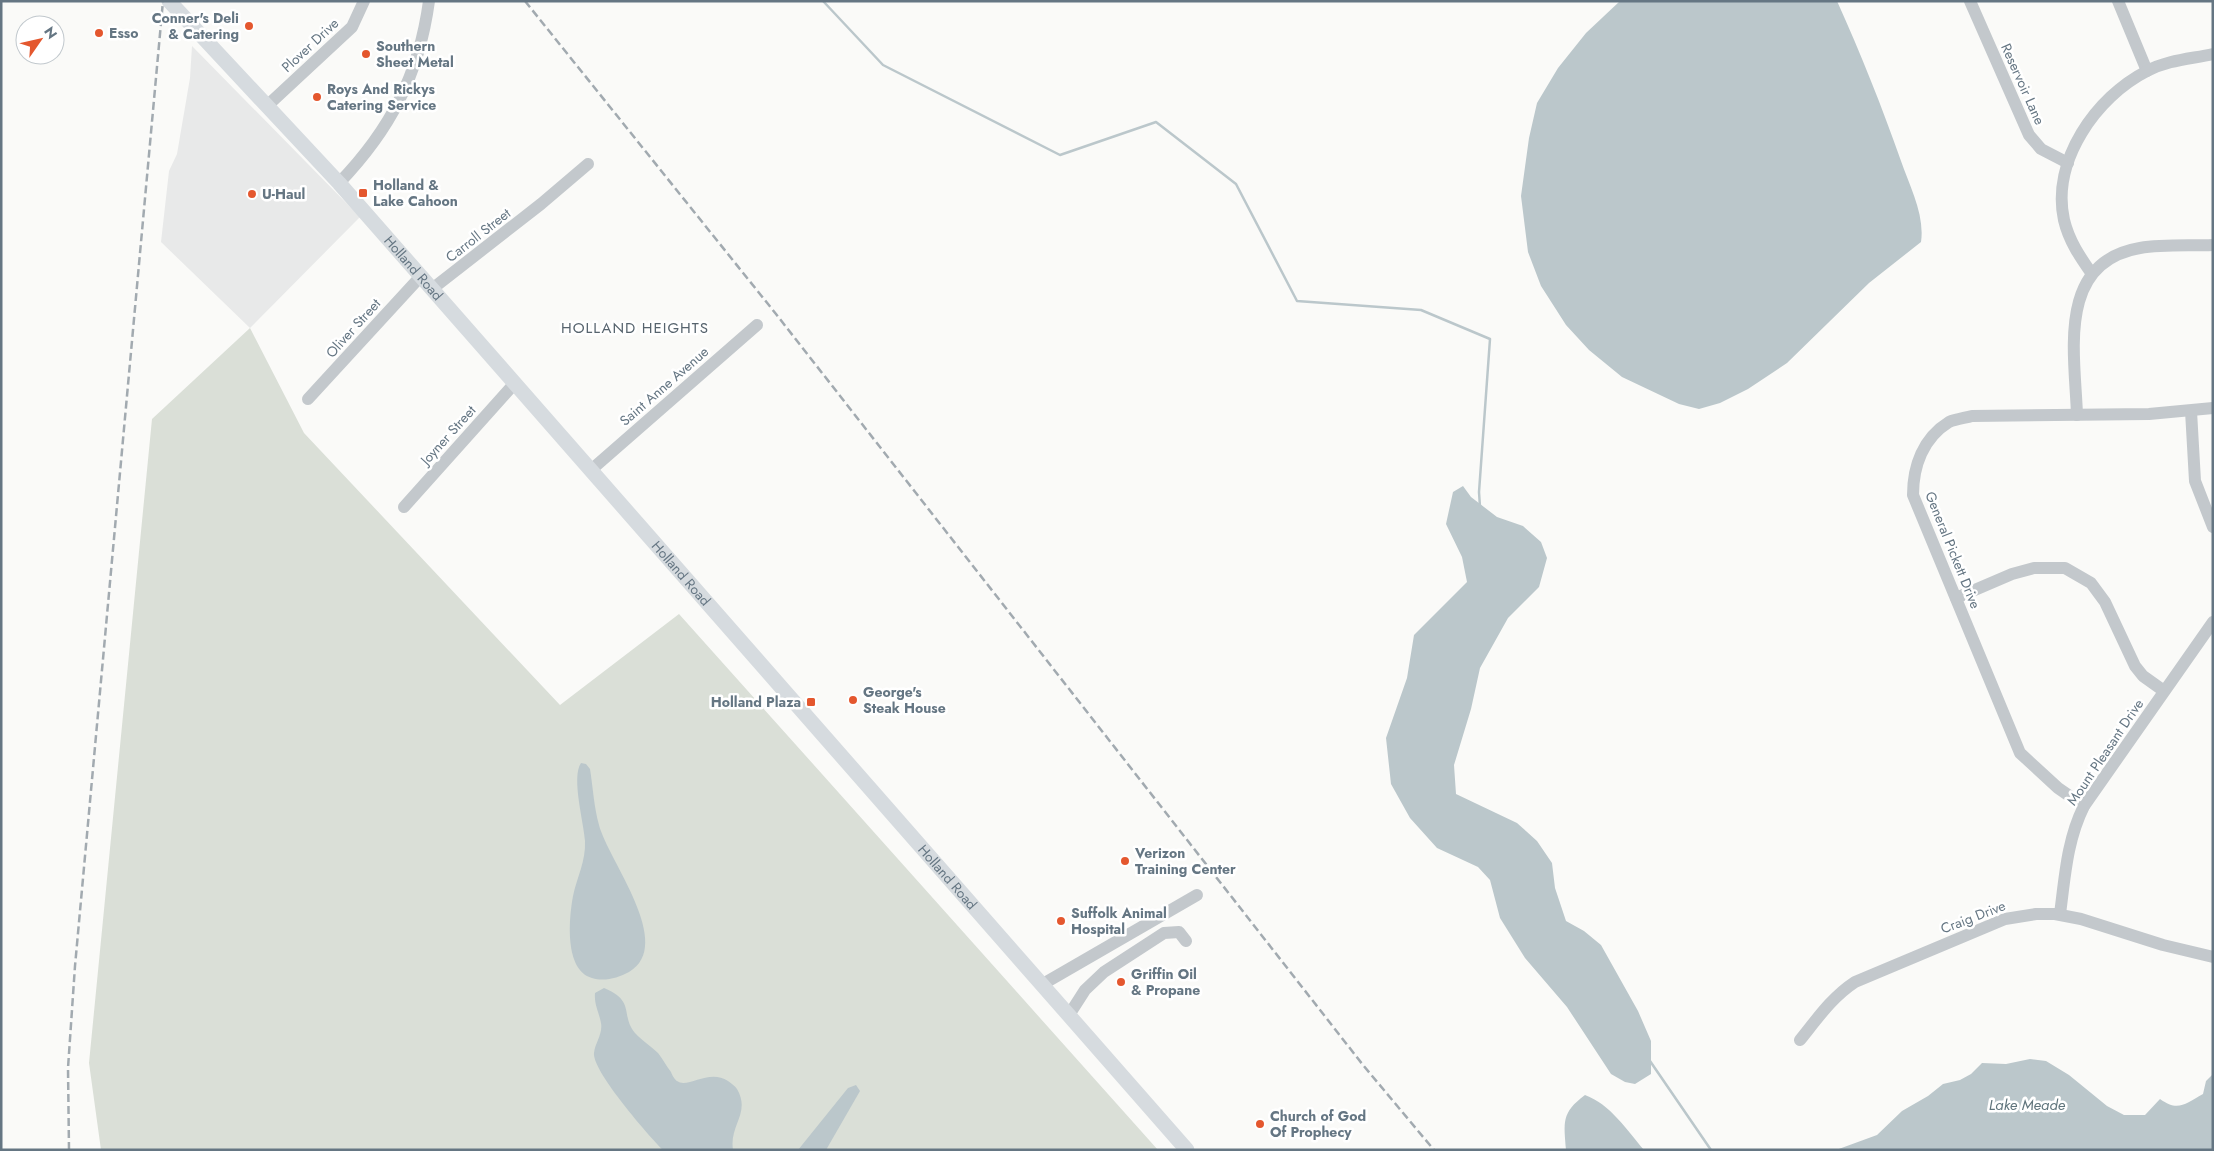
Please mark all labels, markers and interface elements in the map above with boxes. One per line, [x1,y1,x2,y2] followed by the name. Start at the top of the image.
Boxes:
[152,8,239,44] place label: Conner's Deli & Catering
[277,13,343,77] street label: Plover Drive
[15,15,65,65] north arrow
[243,20,255,32] marker: Conner's Deli & Catering
[39,23,62,43] text: N
[109,23,138,43] place label: Esso
[93,27,105,39] marker: Esso
[376,36,454,72] place label: Southern Sheet Metal
[1996,40,2050,128] street label: Reservoir Lane
[360,48,372,60] marker: Southern Sheet Metal
[327,79,436,115] place label: Roys And Rickys Catering Service
[311,91,323,103] marker: Roys And Rickys Catering Service
[373,175,458,211] place label: Holland & Lake Cahoon
[262,184,305,204] place label: U-Haul
[357,187,369,199] marker: Holland & Lake Cahoon
[246,188,258,200] marker: U-Haul
[441,203,515,267] street label: Carroll Street
[379,231,448,305] street label: Holland Road
[321,294,385,362] street label: Oliver Street
[561,317,709,339] district label: HOLLAND HEIGHTS
[615,342,713,430] street label: Saint Anne Avenue
[414,400,481,471] street label: Joyner Street
[1920,488,1986,612] street label: General Pickett Drive
[647,536,715,610] street label: Holland Road
[863,682,946,718] place label: George's Steak House
[711,692,801,712] place label: Holland Plaza
[847,694,859,706] marker: George's Steak House
[2062,695,2148,809] street label: Mount Pleasant Drive
[805,696,817,708] marker: Holland Plaza
[913,840,982,914] street label: Holland Road
[1134,843,1236,879] place label: Verizon Training Center
[1119,855,1131,867] marker: Verizon Training Center
[1938,895,2008,939] street label: Craig Drive
[1071,903,1167,939] place label: Suffolk Animal Hospital
[1055,915,1067,927] marker: Suffolk Animal Hospital
[1131,964,1200,1000] place label: Griffin Oil & Propane
[1115,976,1127,988] marker: Griffin Oil & Propane
[1989,1094,2066,1116] water label: Lake Meade
[1270,1106,1366,1142] place label: Church of God Of Prophecy
[1254,1118,1266,1130] marker: Church of God Of Prophecy

